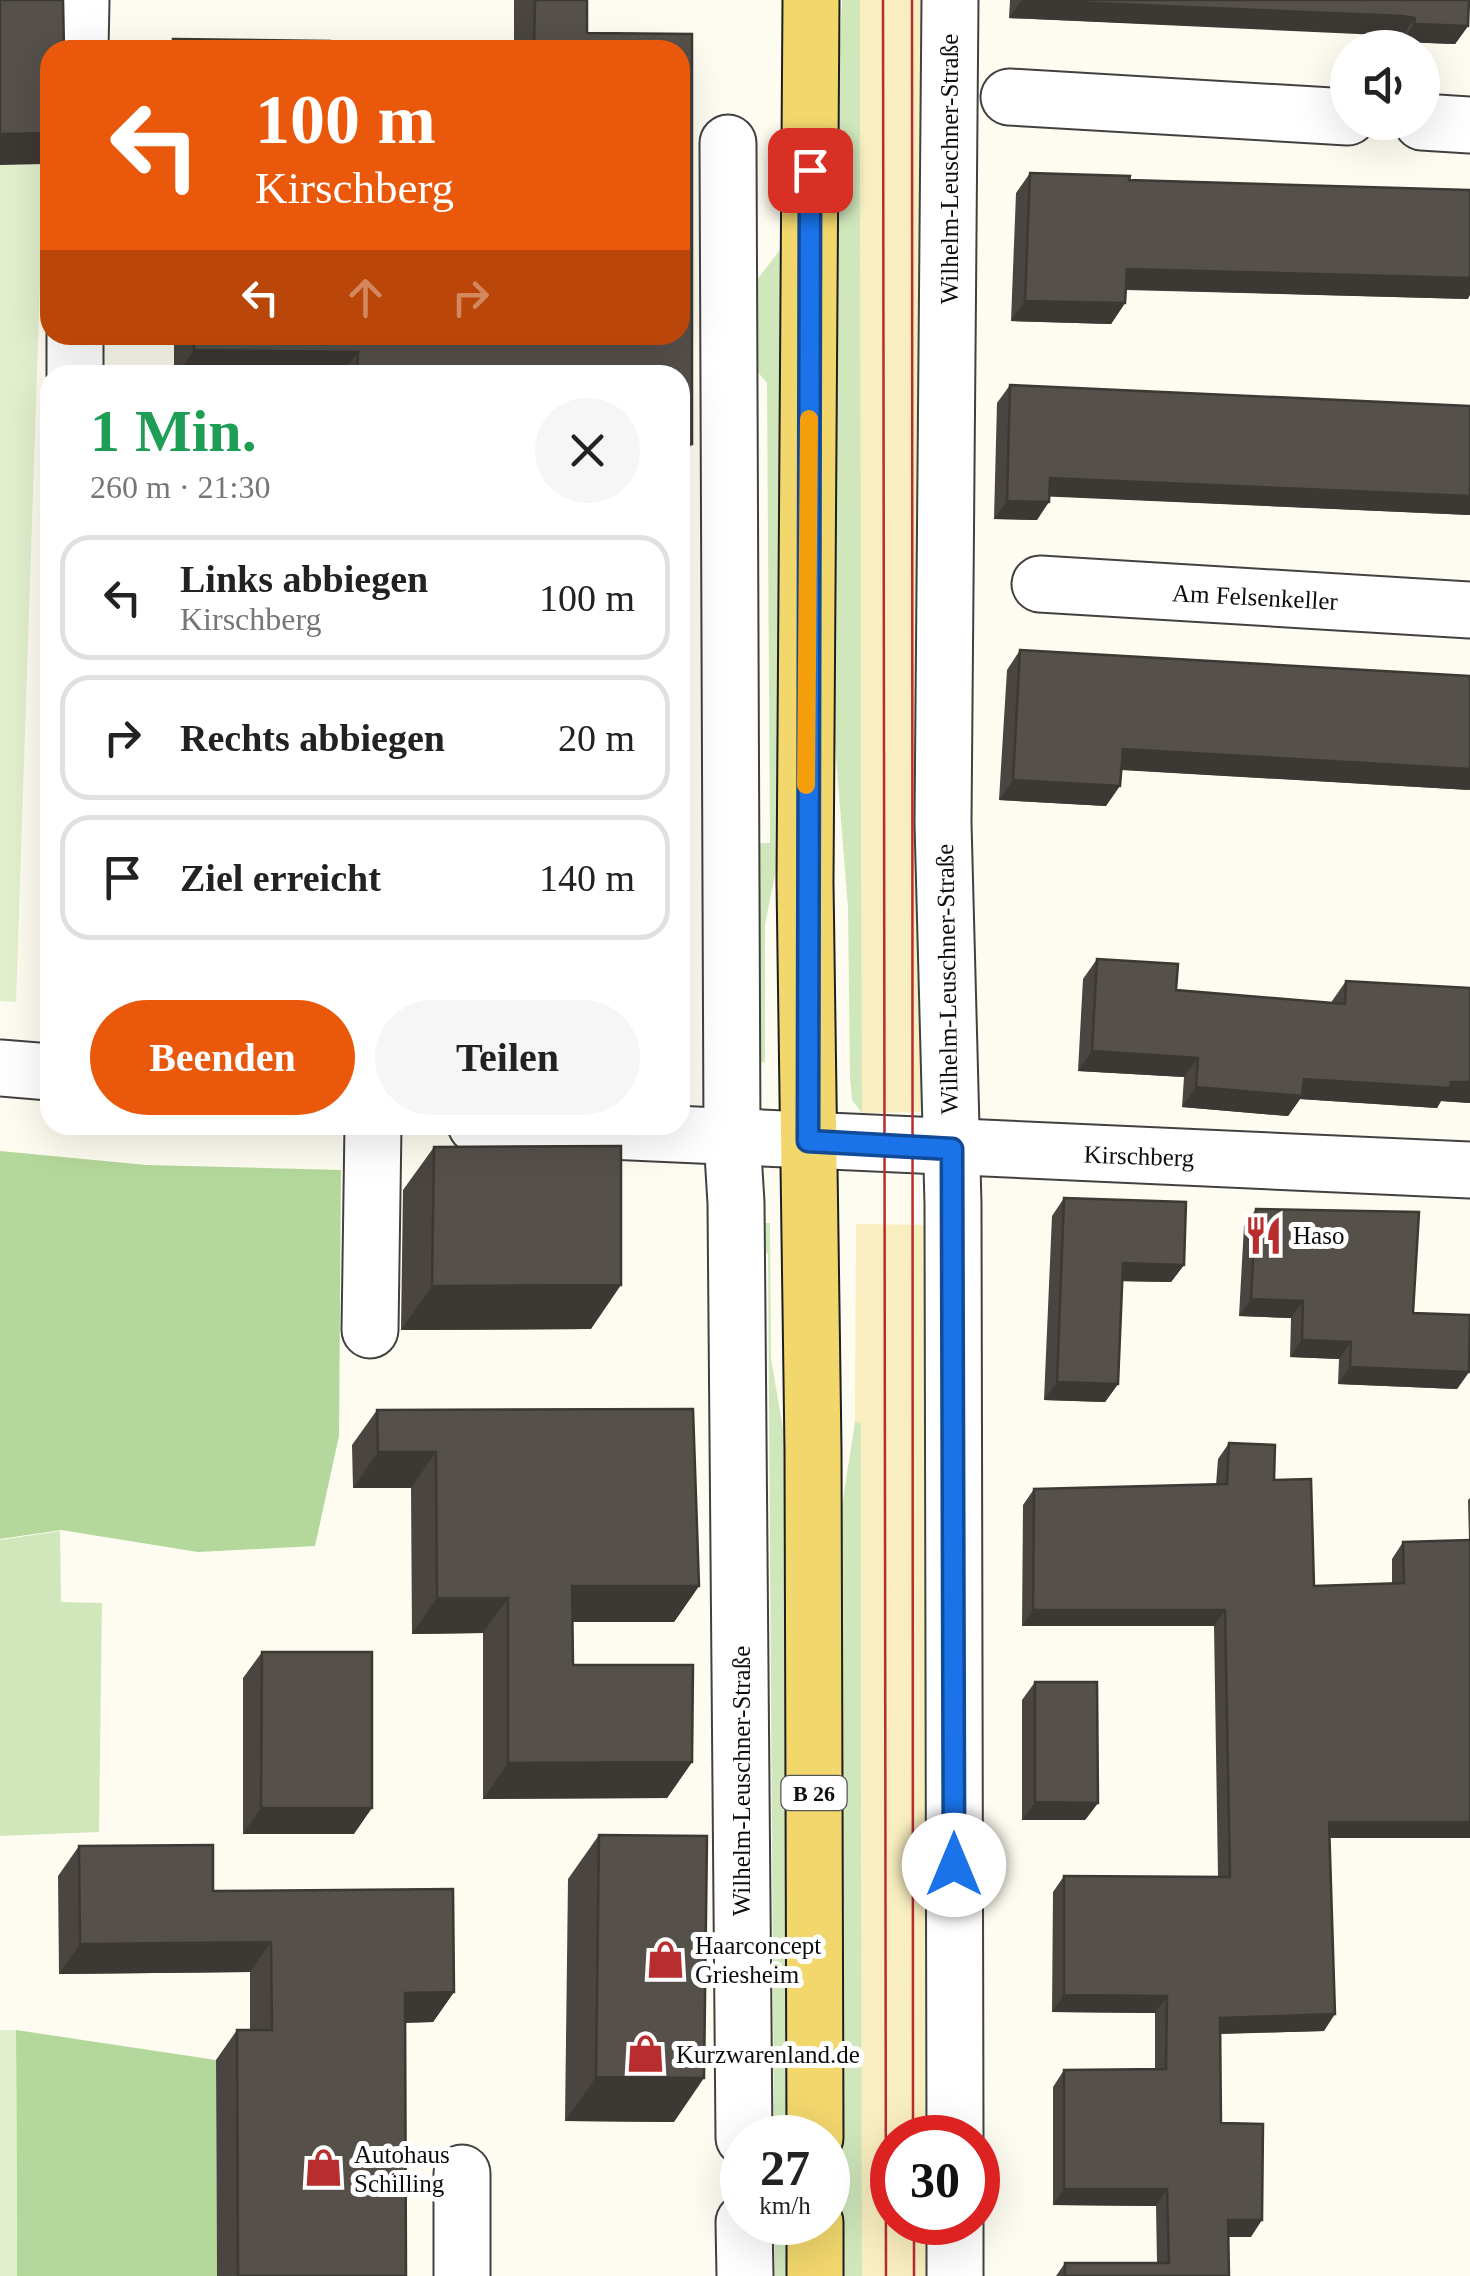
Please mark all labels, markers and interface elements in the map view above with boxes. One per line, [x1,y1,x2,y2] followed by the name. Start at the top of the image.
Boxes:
[1330,30,1440,140] map controls
[1330,30,1440,140] button: sound
[936,34,963,304] street label: Wilhelm-Leuschner-Straße
[90,80,220,210] icon: left
[255,81,436,158] text: 100 m
[768,128,853,213] pin
[783,143,838,198] icon: arrive
[255,163,454,213] text: Kirschberg
[233,270,288,325] icon: left
[338,270,393,325] icon: ahead
[443,270,498,325] icon: right
[90,398,257,464] text: 1 Min.
[535,398,640,503] button: close
[90,469,270,505] text: 260 m · 21:30
[180,558,428,600] text: Links abbiegen
[95,570,150,625] icon: left
[539,577,635,619] text: 100 m
[1171,579,1339,615] street label: Am Felsenkeller
[180,601,322,637] text: Kirschberg
[95,710,150,765] icon: right
[180,717,445,759] text: Rechts abbiegen
[558,717,635,759] text: 20 m
[931,843,963,1115] street label: Wilhelm-Leuschner-Straße
[95,850,150,905] icon: arrive
[180,857,381,899] text: Ziel erreicht
[539,857,635,899] text: 140 m
[90,1000,355,1115] button: Beenden
[375,1000,640,1115] button: Teilen
[1083,1141,1195,1171] street label: Kirschberg
[1242,1214,1284,1256] restaurant icon: Haso
[1293,1222,1344,1249] place label: Haso
[728,1646,755,1916] street label: Wilhelm-Leuschner-Straße
[782,1776,846,1810] road number: B 26
[902,1813,1006,1917] position arrow
[695,1932,821,1988] place label: Haarconcept Griesheim
[644,1938,686,1980] shop icon: Haarconcept Griesheim
[625,2033,667,2075] shop icon: Kurzwarenland.de
[676,2041,860,2068] place label: Kurzwarenland.de
[870,2115,1000,2245] speed limit sign: 30
[760,2140,810,2196] text: 27
[354,2141,450,2197] place label: Autohaus Schilling
[303,2147,345,2189] shop icon: Autohaus Schilling
[759,2192,811,2219] text: km/h

